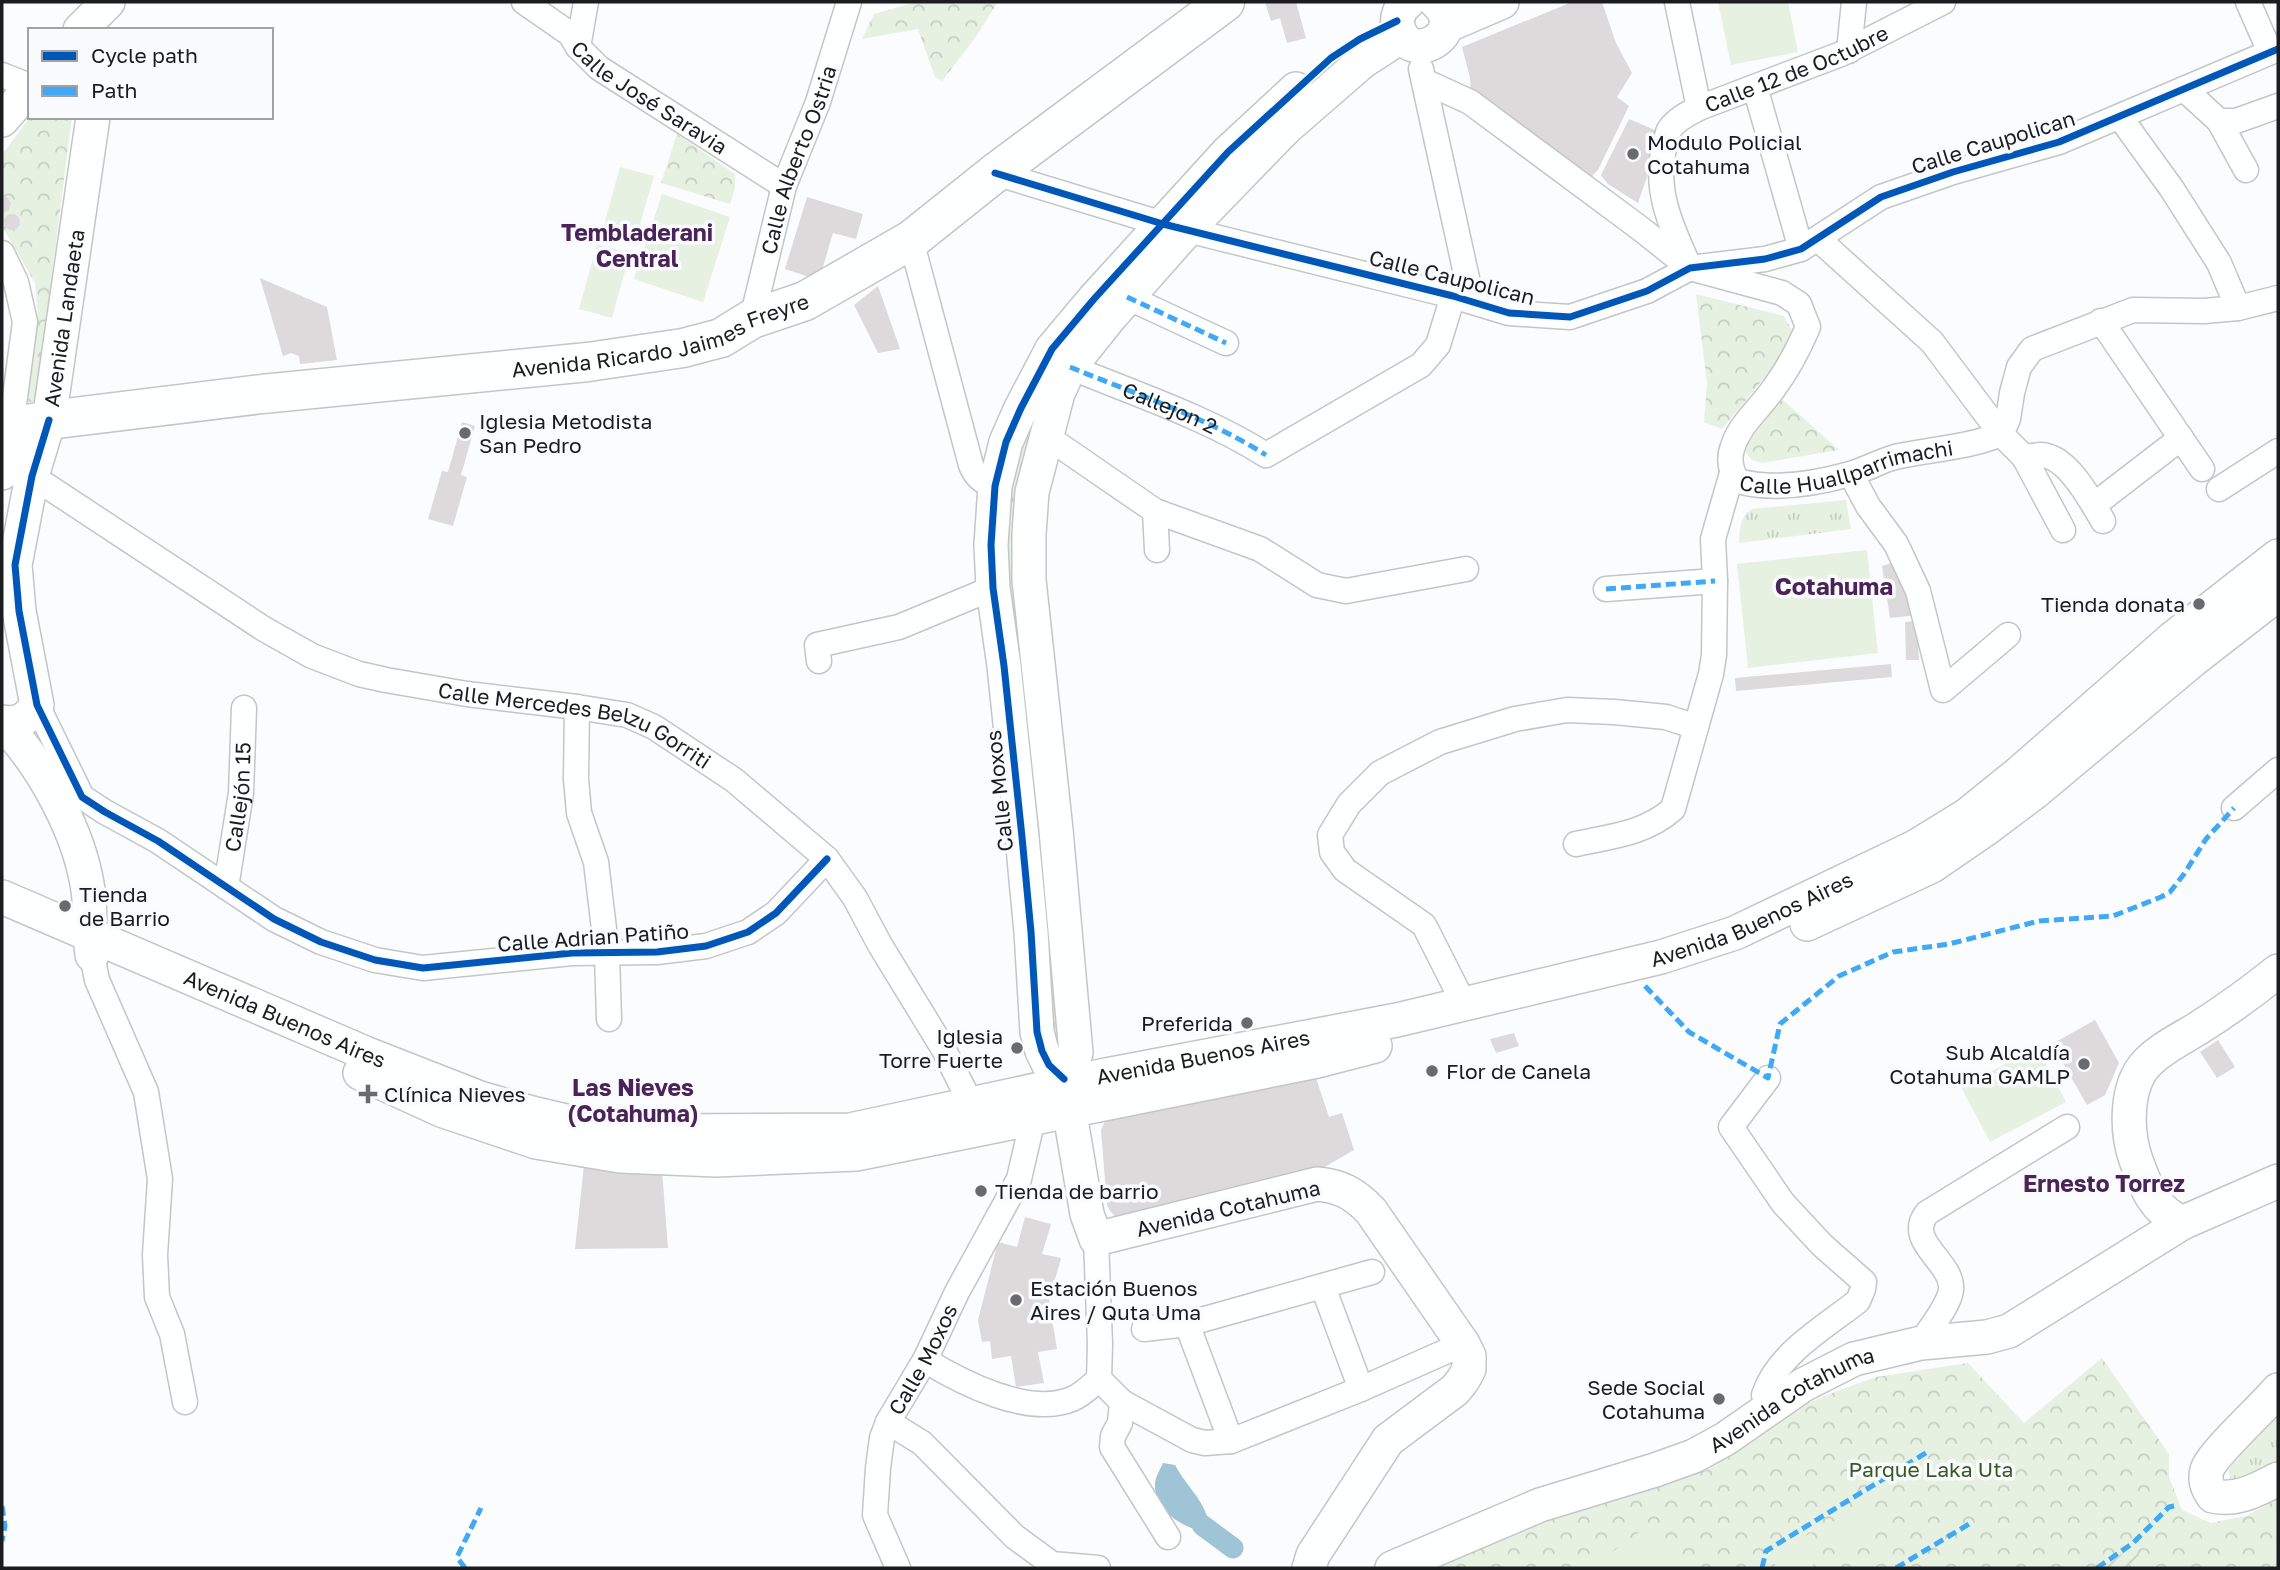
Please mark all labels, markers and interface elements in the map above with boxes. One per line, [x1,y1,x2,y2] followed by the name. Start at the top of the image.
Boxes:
[1701,19,1892,118] street label: Calle 12 de Octubre
[28,28,273,119] legend
[566,35,732,160] street label: Calle José Saravia
[91,42,198,68] text: Cycle path
[755,62,842,257] street label: Calle Alberto Ostria
[91,77,138,103] text: Path
[1908,105,2078,179] street label: Calle Caupolican
[1647,129,1802,179] place label: Modulo Policial Cotahuma
[1625,146,1641,162] marker: Modulo Policial Cotahuma
[561,218,713,272] district label: Tembladerani Central
[38,227,90,408] street label: Avenida Landaeta
[1367,244,1537,310] street label: Calle Caupolican
[510,288,812,382] street label: Avenida Ricardo Jaimes Freyre
[1119,376,1222,439] street label: Callejon 2
[479,408,652,458] place label: Iglesia Metodista San Pedro
[457,425,473,441] marker: Iglesia Metodista San Pedro
[1737,434,1955,499] street label: Calle Huallparrimachi
[1775,571,1893,600] district label: Cotahuma
[2041,591,2185,617] place label: Tienda donata
[2191,596,2207,612] marker: Tienda donata
[436,676,716,774] street label: Calle Mercedes Belzu Gorriti
[980,729,1018,853] street label: Calle Moxos
[219,742,256,854] street label: Callejón 15
[1648,866,1857,972] street label: Avenida Buenos Aires
[79,881,170,931] place label: Tienda de Barrio
[57,898,73,914] marker: Tienda de Barrio
[496,917,690,957] street label: Calle Adrian Patiño
[180,964,390,1073] street label: Avenida Buenos Aires
[1141,1010,1233,1036] place label: Preferida
[1239,1015,1255,1031] marker: Preferida
[879,1023,1003,1073] place label: Iglesia Torre Fuerte
[1094,1024,1312,1090] street label: Avenida Buenos Aires
[1889,1039,2070,1089] place label: Sub Alcaldía Cotahuma GAMLP
[1009,1040,1025,1056] marker: Iglesia Torre Fuerte
[2076,1056,2092,1072] marker: Sub Alcaldía Cotahuma GAMLP
[1446,1058,1591,1084] place label: Flor de Canela
[1424,1063,1440,1079] marker: Flor de Canela
[567,1073,699,1127] district label: Las Nieves (Cotahuma)
[384,1081,526,1107] place label: Clínica Nieves
[358,1084,378,1104] marker: Clínica Nieves
[2023,1169,2185,1197] district label: Ernesto Torrez
[1133,1174,1323,1242] street label: Avenida Cotahuma
[995,1178,1159,1204] place label: Tienda de barrio
[973,1183,989,1199] marker: Tienda de barrio
[1030,1275,1201,1325] place label: Estación Buenos Aires / Quta Uma
[1008,1292,1024,1308] marker: Estación Buenos Aires / Quta Uma
[882,1300,963,1419] street label: Calle Moxos
[1705,1342,1877,1458] street label: Avenida Cotahuma
[1587,1374,1705,1424] place label: Sede Social Cotahuma
[1711,1391,1727,1407] marker: Sede Social Cotahuma
[1849,1456,2013,1482] park label: Parque Laka Uta

